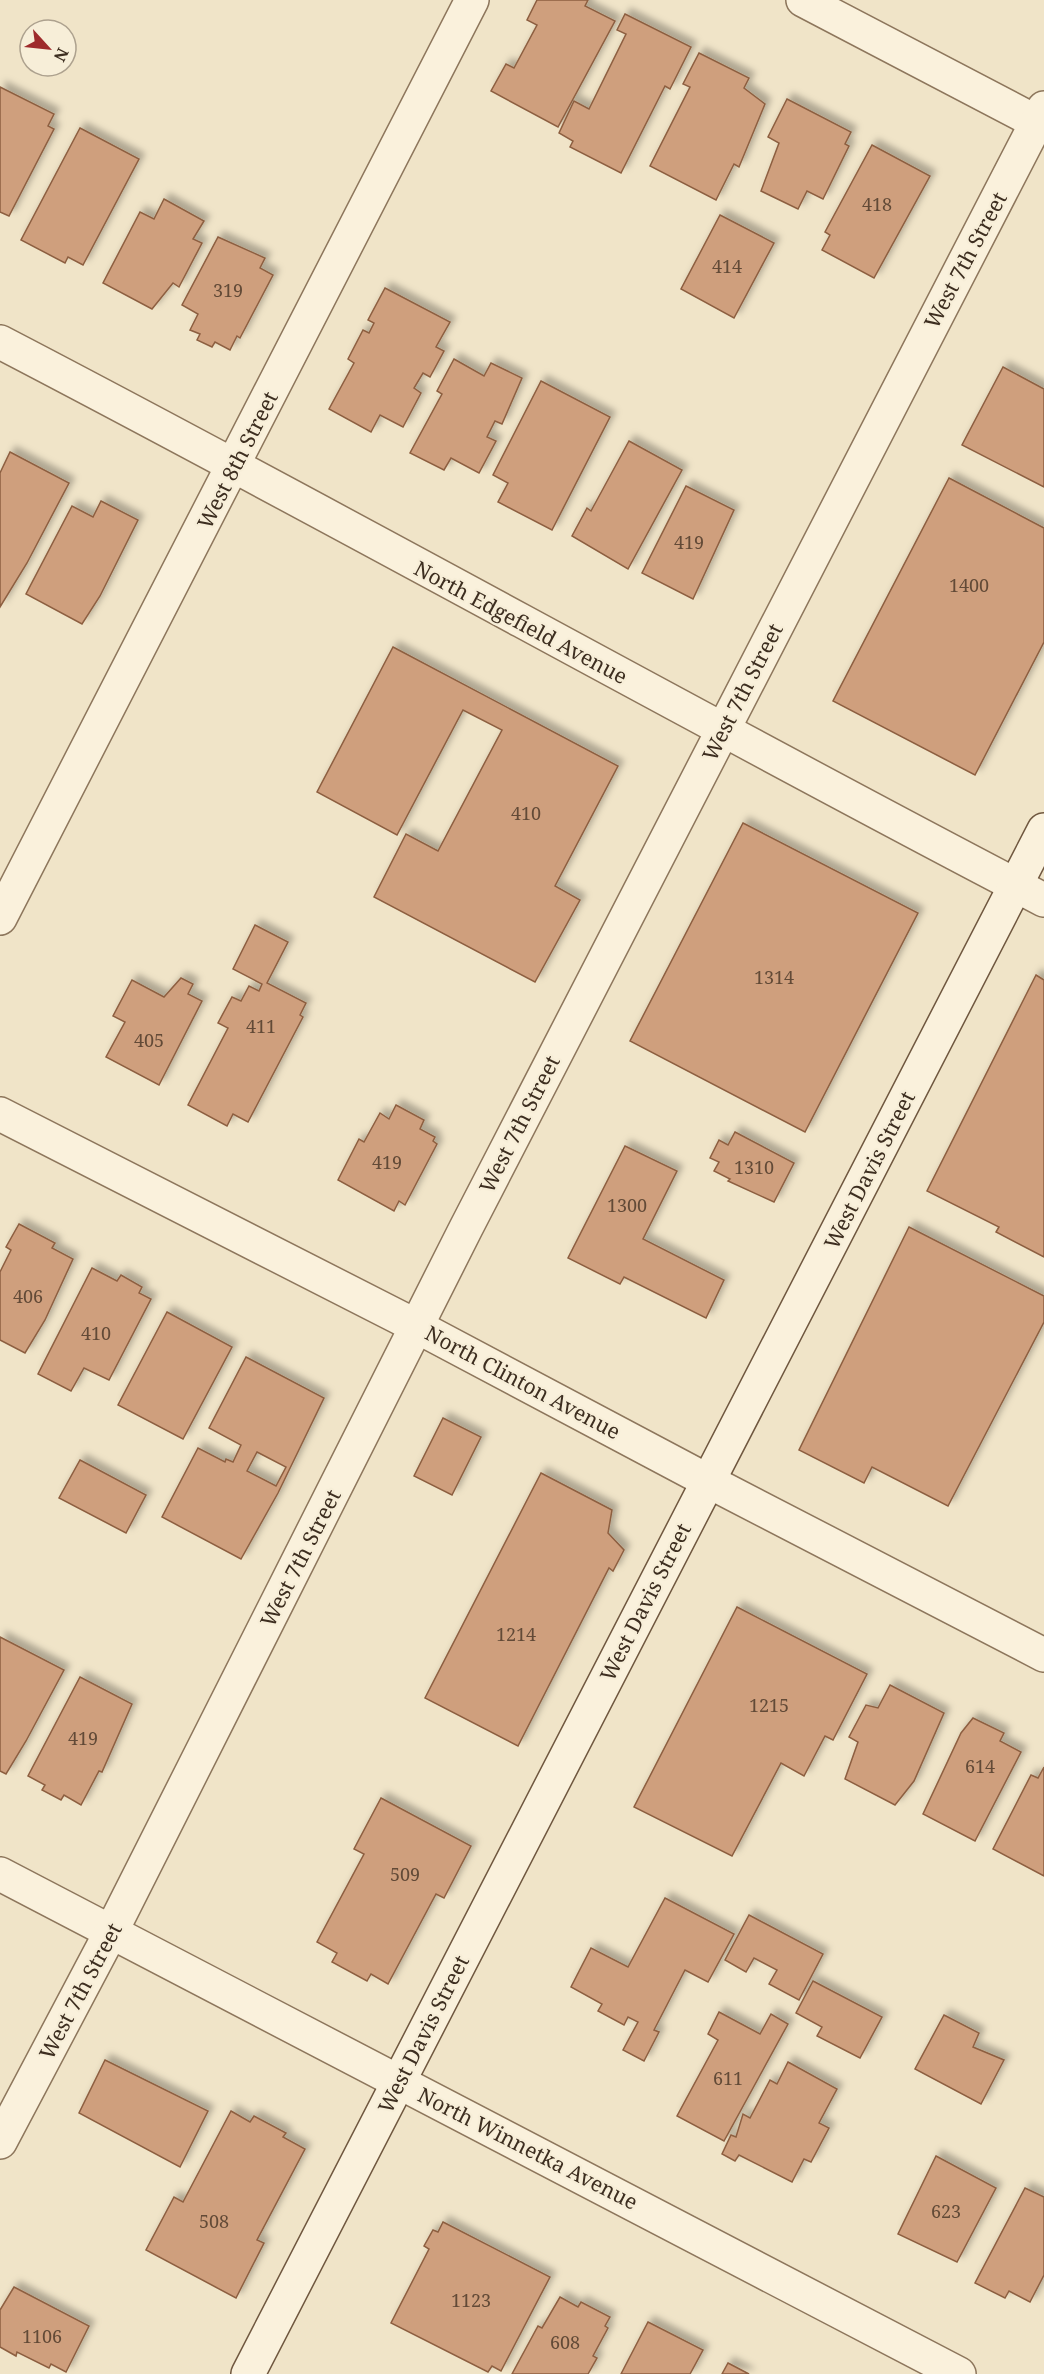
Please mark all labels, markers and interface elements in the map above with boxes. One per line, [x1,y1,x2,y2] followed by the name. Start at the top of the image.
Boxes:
[18,18,78,78] north arrow
[49,44,74,66] text: N
[917,187,1013,333] street label: West 7th Street
[862,192,892,216] house number: 418
[712,254,742,278] house number: 414
[213,278,243,302] house number: 319
[190,386,284,534] street label: West 8th Street
[674,530,704,554] house number: 419
[409,554,633,690] street label: North Edgefield Avenue
[949,573,989,597] house number: 1400
[695,618,789,766] street label: West 7th Street
[511,801,541,825] house number: 410
[754,965,794,989] house number: 1314
[246,1014,276,1038] house number: 411
[134,1028,164,1052] house number: 405
[472,1050,566,1198] street label: West 7th Street
[817,1086,921,1254] street label: West Davis Street
[372,1150,402,1174] house number: 419
[734,1155,774,1179] house number: 1310
[607,1193,647,1217] house number: 1300
[13,1284,43,1308] house number: 406
[420,1319,626,1445] street label: North Clinton Avenue
[81,1321,111,1345] house number: 410
[253,1484,347,1632] street label: West 7th Street
[593,1518,697,1686] street label: West Davis Street
[496,1622,536,1646] house number: 1214
[749,1693,789,1717] house number: 1215
[68,1726,98,1750] house number: 419
[965,1754,995,1778] house number: 614
[390,1862,420,1886] house number: 509
[32,1918,128,2064] street label: West 7th Street
[371,1950,475,2118] street label: West Davis Street
[713,2066,743,2090] house number: 611
[413,2080,643,2216] street label: North Winnetka Avenue
[931,2199,961,2223] house number: 623
[199,2209,229,2233] house number: 508
[451,2288,491,2312] house number: 1123
[22,2324,62,2348] house number: 1106
[550,2330,580,2354] house number: 608

